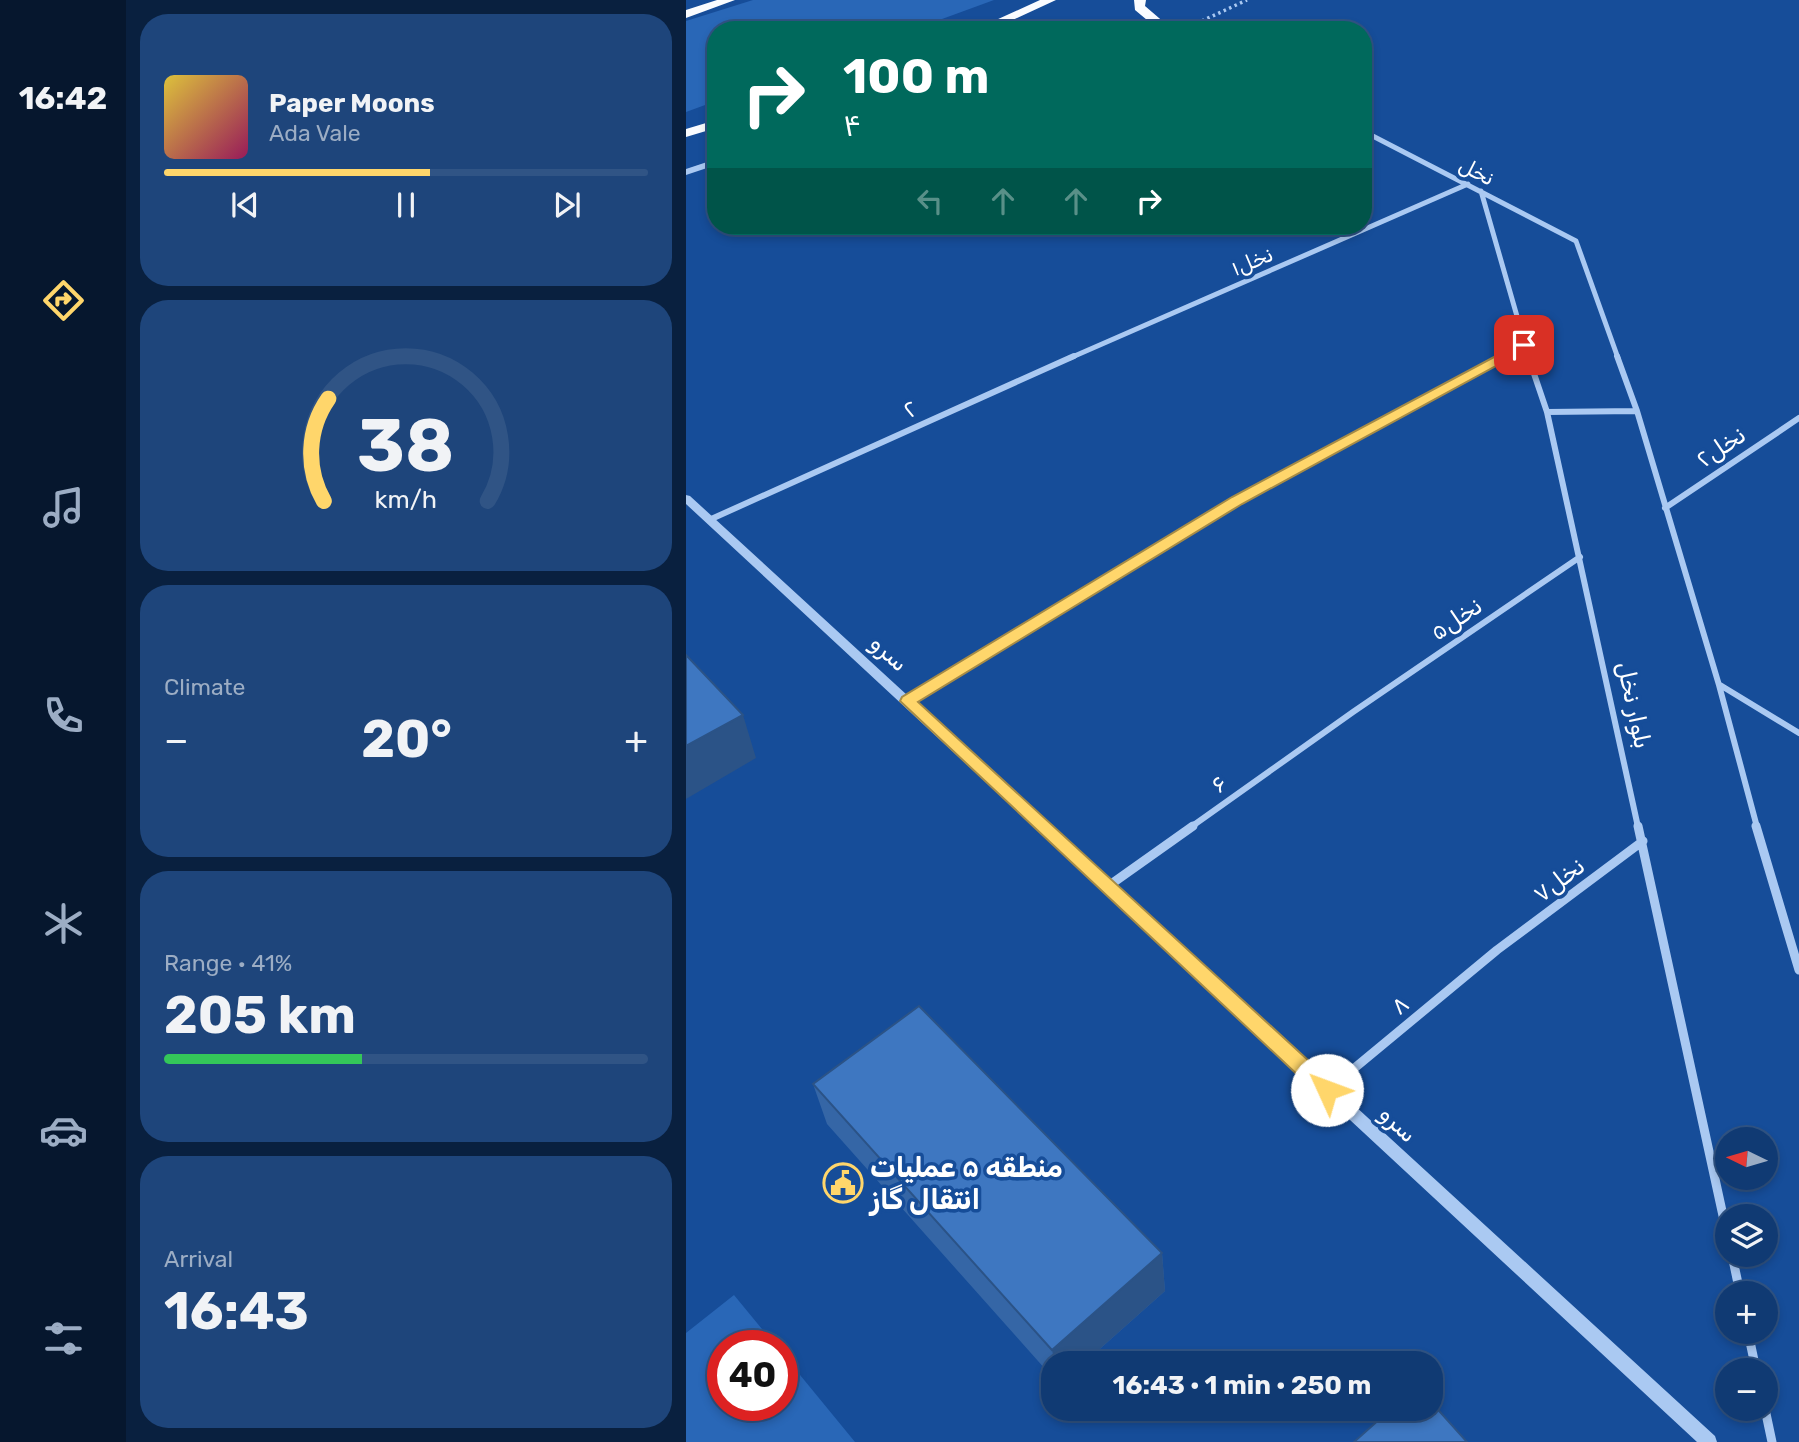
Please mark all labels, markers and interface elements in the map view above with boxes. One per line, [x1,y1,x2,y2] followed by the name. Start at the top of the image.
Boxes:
[843,47,989,105] text: 100 m
[728,49,819,140] icon: right
[19,79,107,117] text: 16:42
[269,88,435,119] text: Paper Moons
[843,106,861,144] text: ۴
[269,119,361,147] text: Ada Vale
[1455,152,1499,190] street label: نخل
[911,182,949,220] icon: left
[984,182,1022,220] icon: ahead
[1057,182,1095,220] icon: ahead
[1130,182,1168,220] icon: right
[226,186,264,224] icon: previous
[387,186,425,224] icon: pause
[548,186,586,224] icon: next
[1227,241,1277,281] street label: نخل۱
[39,276,88,325] icon: directions
[1494,315,1554,375] pin
[1505,326,1543,364] icon: arrive
[899,394,921,424] street label: ۲
[357,404,455,490] text: 38
[1691,420,1751,474] street label: نخل۲
[39,483,88,532] icon: music
[375,485,437,514] text: km/h
[1425,591,1487,647] street label: نخل۵
[864,629,914,677] street label: سرو
[1611,659,1657,751] street label: بلوار نخل
[164,673,245,701] text: Climate
[39,691,88,740] icon: phone
[361,708,452,770] text: 20°
[164,717,189,763] text: −
[624,717,648,763] text: +
[1206,769,1232,799] street label: ۶
[1528,852,1590,908] street label: نخل۷
[39,899,88,948] icon: climate
[164,949,292,977] text: Range · 41%
[164,984,356,1046] text: 205 km
[1385,989,1415,1021] street label: ۸
[1290,1053,1364,1127] position arrow
[1373,1100,1423,1148] street label: سرو
[39,1106,88,1155] icon: car
[1715,1127,1778,1190] north arrow
[1715,1127,1778,1421] map controls
[868,1151,1063,1216] place label: منطقه ۵ عملیات انتقال گاز
[822,1162,864,1204] public building icon: منطقه ۵ عملیات انتقال گاز
[1715,1204,1778,1267] button: layers
[164,1245,233,1273] text: Arrival
[164,1280,309,1342] text: 16:43
[1715,1281,1778,1344] button: +
[39,1314,88,1363] icon: filters
[707,1330,798,1421] speed limit sign: 40
[1715,1358,1778,1421] button: −
[1113,1370,1371,1401] text: 16:43 · 1 min · 250 m

